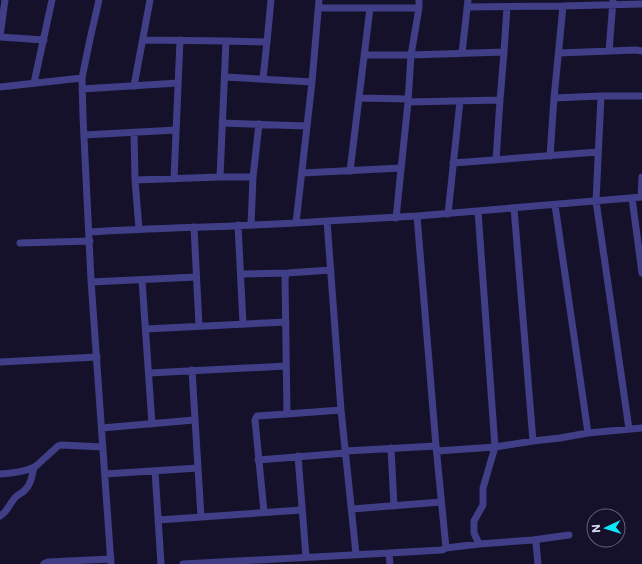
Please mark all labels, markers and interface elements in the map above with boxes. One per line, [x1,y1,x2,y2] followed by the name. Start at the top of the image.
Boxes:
[586,508,626,548] north arrow
[589,524,603,533] text: N

